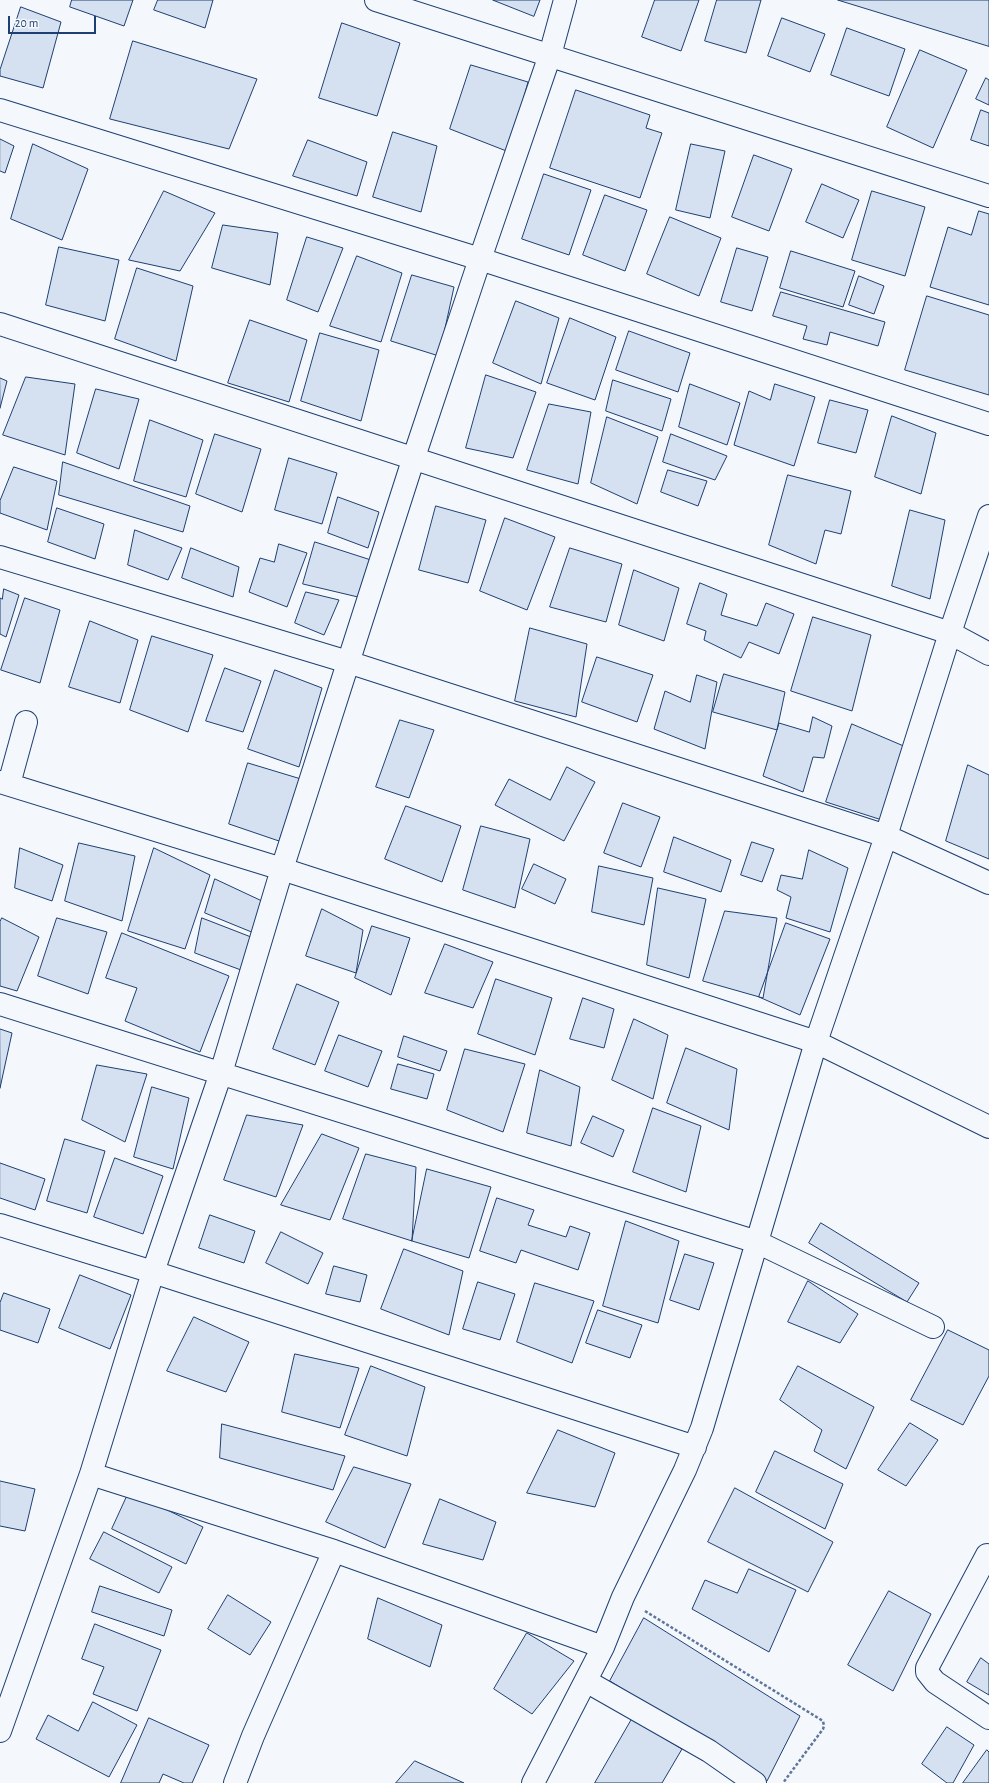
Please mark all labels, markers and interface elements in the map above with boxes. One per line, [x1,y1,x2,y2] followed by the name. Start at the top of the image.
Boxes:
[10,8,98,34] scale bar
[15,17,38,29] text: 20 m

